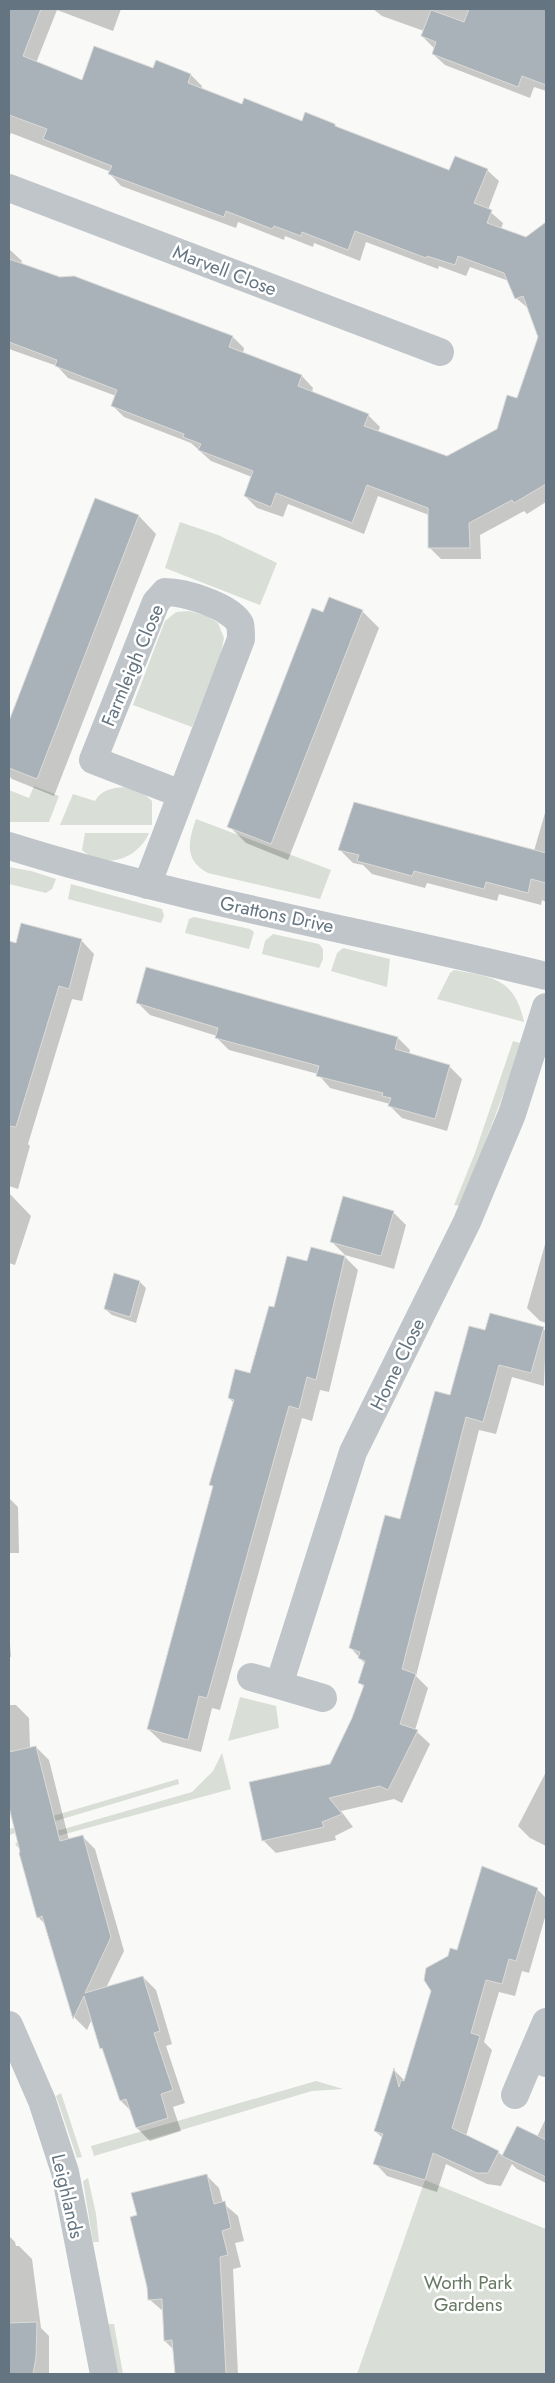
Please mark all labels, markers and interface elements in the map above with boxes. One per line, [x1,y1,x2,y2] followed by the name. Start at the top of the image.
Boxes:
[169,238,281,303] street label: Marvell Close
[95,600,170,730] street label: Farmleigh Close
[218,889,336,940] street label: Grattons Drive
[364,1313,431,1415] street label: Home Close
[45,2151,90,2241] street label: Leighlands
[424,2269,513,2318] park label: Worth Park Gardens

